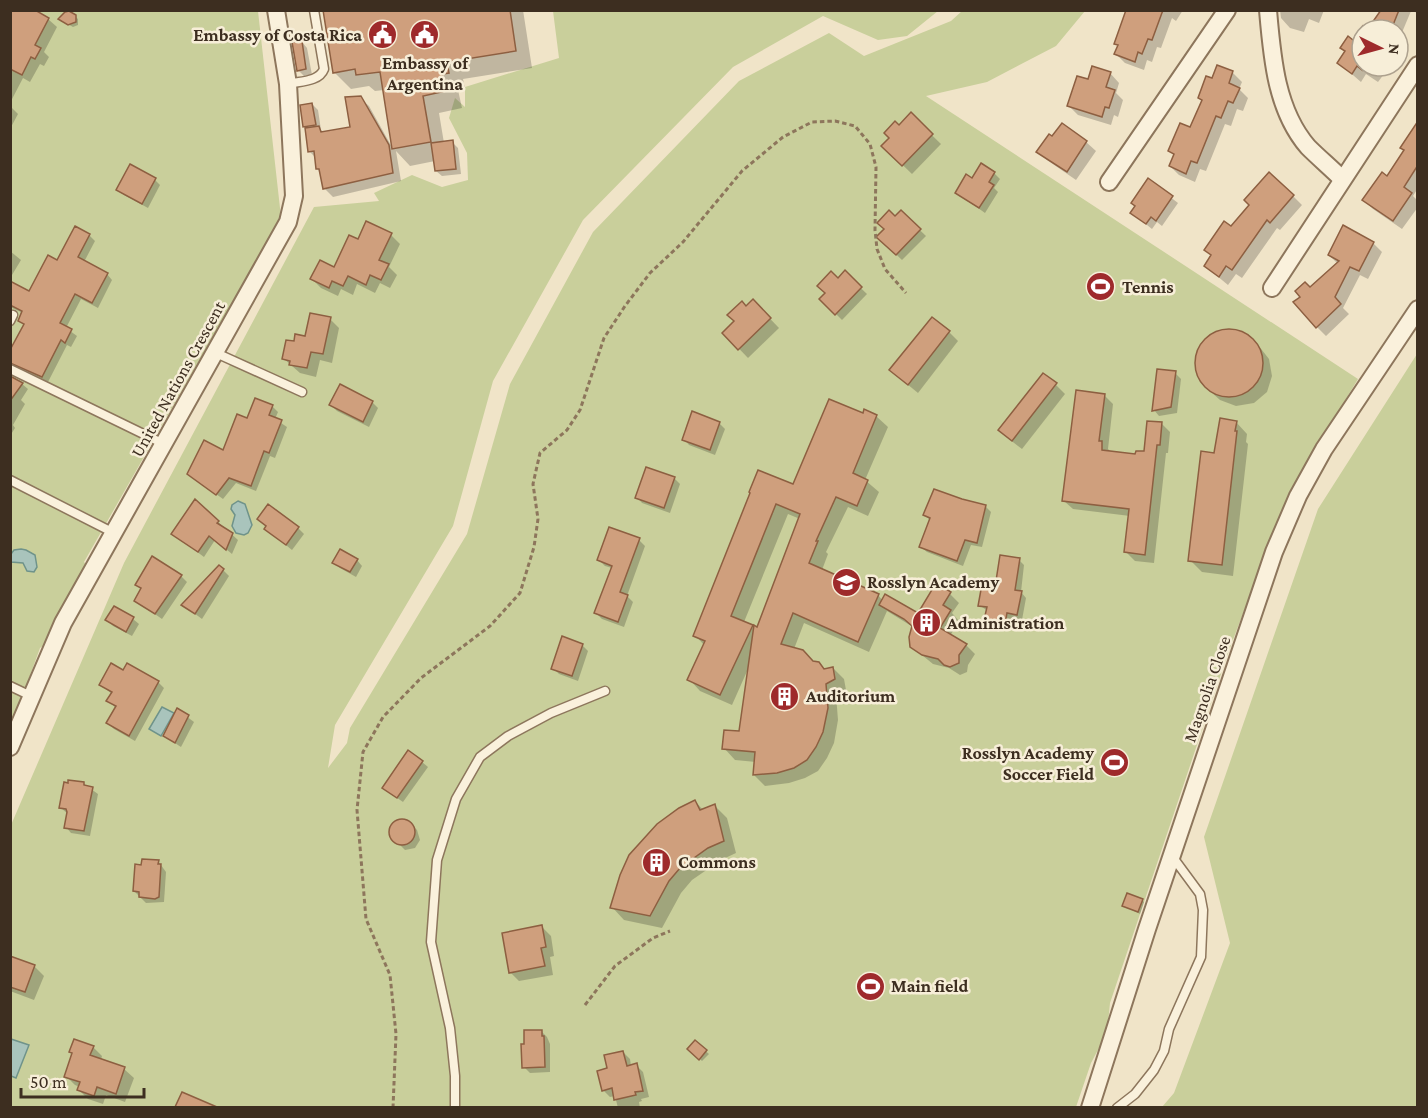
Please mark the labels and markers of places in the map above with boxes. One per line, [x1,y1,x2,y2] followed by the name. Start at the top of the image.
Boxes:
[409,18,441,50] public building icon: Embassy of Argentina
[367,19,399,51] public building icon: Embassy of Costa Rica
[193,25,362,45] place label: Embassy of Costa Rica
[382,53,469,94] place label: Embassy of Argentina
[1085,271,1117,303] sports icon: Tennis
[1122,277,1174,297] place label: Tennis
[830,566,862,598] school or university icon: Rosslyn Academy
[867,572,999,592] place label: Rosslyn Academy
[910,607,942,639] building icon: Administration
[946,613,1065,633] place label: Administration
[769,680,801,712] building icon: Auditorium
[805,686,896,706] place label: Auditorium
[962,743,1094,784] place label: Rosslyn Academy Soccer Field
[1099,747,1131,779] sports icon: Rosslyn Academy Soccer Field
[641,846,673,878] building icon: Commons
[678,852,756,872] place label: Commons
[854,970,886,1002] sports icon: Main field
[891,976,969,996] place label: Main field

